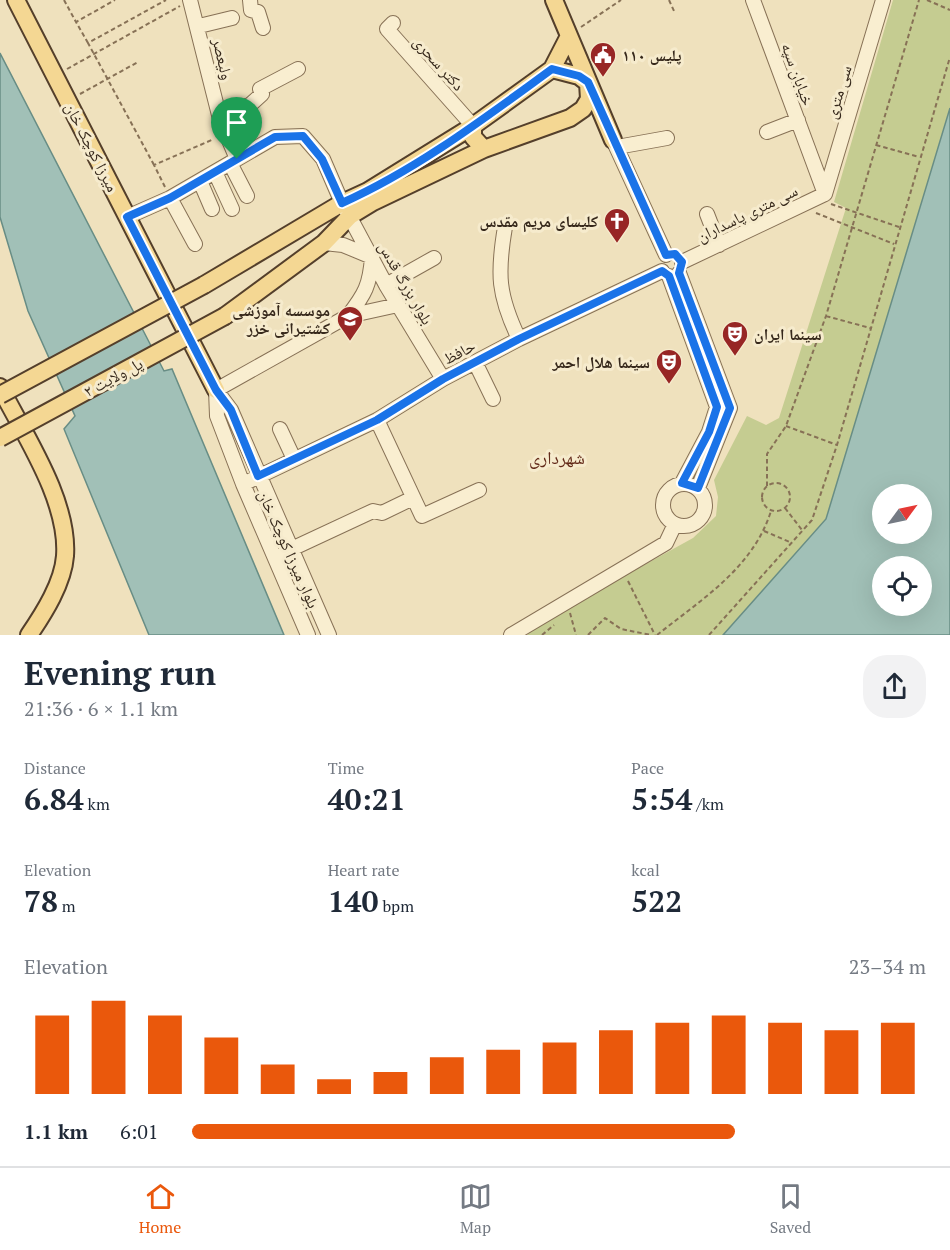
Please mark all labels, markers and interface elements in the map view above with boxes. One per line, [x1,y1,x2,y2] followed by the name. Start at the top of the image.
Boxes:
[408,31,470,95] street label: دکتر سحری
[207,35,238,82] street label: ولیعصر
[588,40,618,78] public building icon: پلیس ۱۱۰
[777,40,819,108] street label: خیابان سپه
[622,44,682,66] place label: پلیس ۱۱۰
[819,63,857,121] street label: سی متری
[211,97,262,159] pin
[60,99,124,195] street label: میرزا کوچک خان
[220,106,253,139] icon: arrive
[693,179,801,247] street label: سی متری پاسداران
[602,206,632,244] church icon: کلیسای مریم مقدس
[480,210,598,233] place label: کلیسای مریم مقدس
[373,237,439,329] street label: بلوار بزرگ قدس
[232,299,330,339] place label: موسسه آموزشی کشتیرانی خزر
[335,304,365,342] school or university icon: موسسه آموزشی کشتیرانی خزر
[720,319,750,357] theatre icon: سینما ایران
[754,323,822,345] place label: سینما ایران
[439,334,479,370] street label: حافظ
[654,347,684,385] theatre icon: سینما هلال احمر
[552,351,650,373] place label: سینما هلال احمر
[79,352,147,402] street label: پل ولایت ۲
[529,445,585,469] district label: شهرداری
[872,484,932,544] north arrow
[872,484,932,616] map controls
[253,486,325,612] street label: بلوار میرزا کوچک خان
[872,556,932,616] button: locate
[24,651,216,694] text: Evening run
[863,655,926,718] button: share
[24,695,178,722] text: 21:36 · 6 × 1.1 km
[24,757,86,779] text: Distance
[328,757,364,779] text: Time
[631,757,664,779] text: Pace
[24,779,84,819] text: 6.84
[328,779,406,819] text: 40:21
[631,779,692,819] text: 5:54
[84,793,110,815] text: km
[692,793,724,815] text: /km
[24,859,91,881] text: Elevation
[328,859,400,881] text: Heart rate
[631,859,660,881] text: kcal
[24,881,58,921] text: 78
[328,881,379,921] text: 140
[631,881,682,921] text: 522
[58,895,76,917] text: m
[379,895,414,917] text: bpm
[24,953,108,980] text: Elevation
[849,953,926,980] text: 23–34 m
[24,1118,88,1145] text: 1.1 km
[120,1118,159,1145] text: 6:01
[139,1180,181,1238] tab: Home
[459,1180,492,1238] tab: Map
[770,1180,811,1238] tab: Saved

